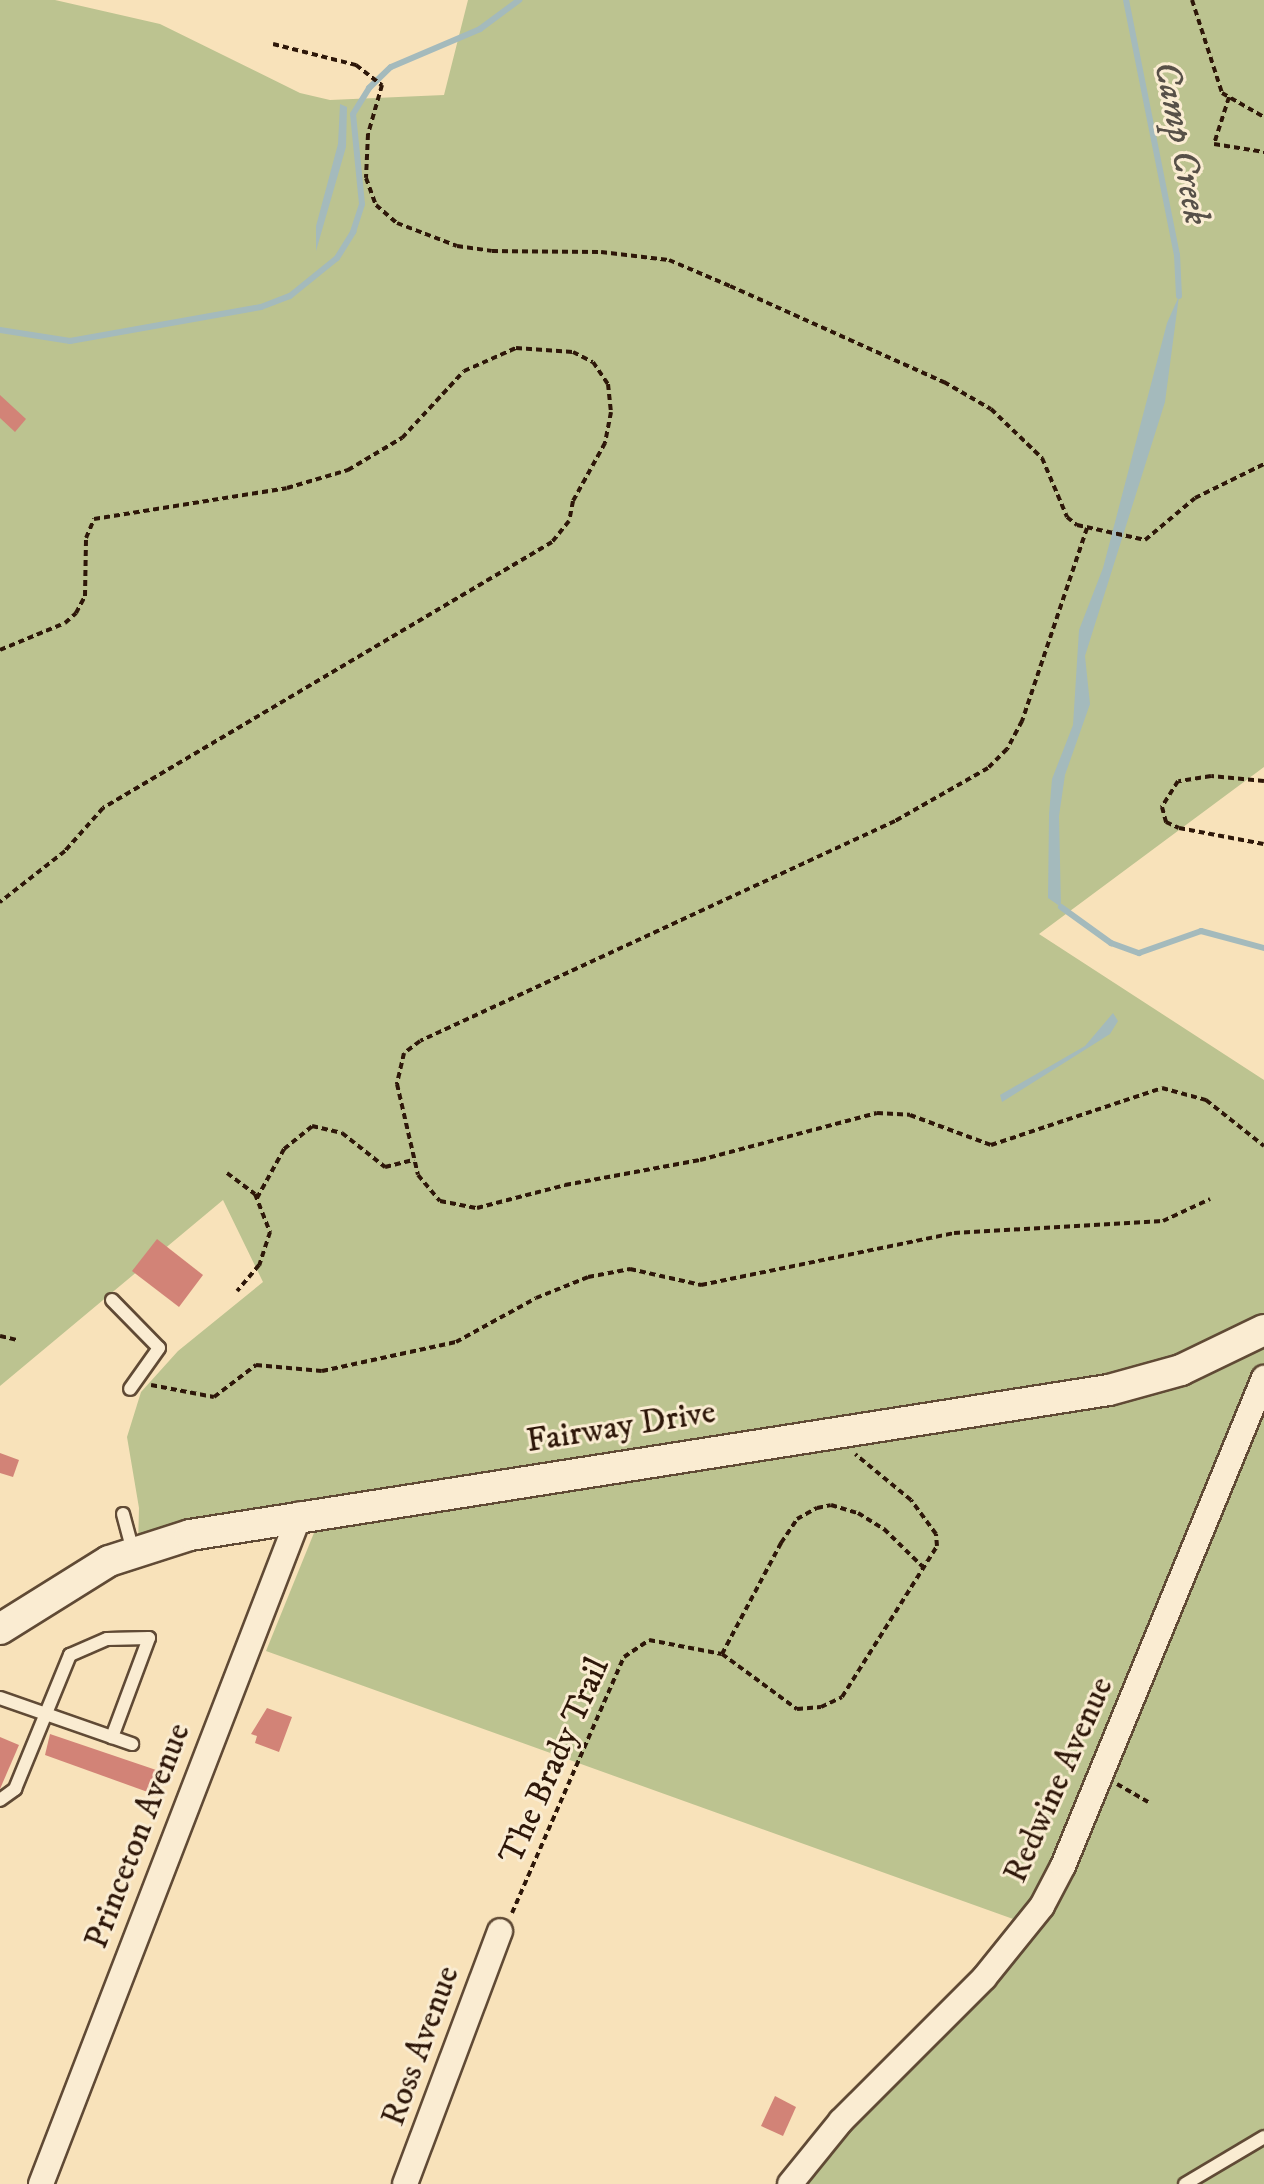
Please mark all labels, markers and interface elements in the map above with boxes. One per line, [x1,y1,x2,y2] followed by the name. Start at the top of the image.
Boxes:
[1144,58,1218,228] water label: Camp Creek
[523,1392,719,1462] street label: Fairway Drive
[491,1651,619,1871] street label: The Brady Trail
[995,1671,1123,1889] street label: Redwine Avenue
[76,1718,200,1954] street label: Princeton Avenue
[373,1961,469,2131] street label: Ross Avenue

